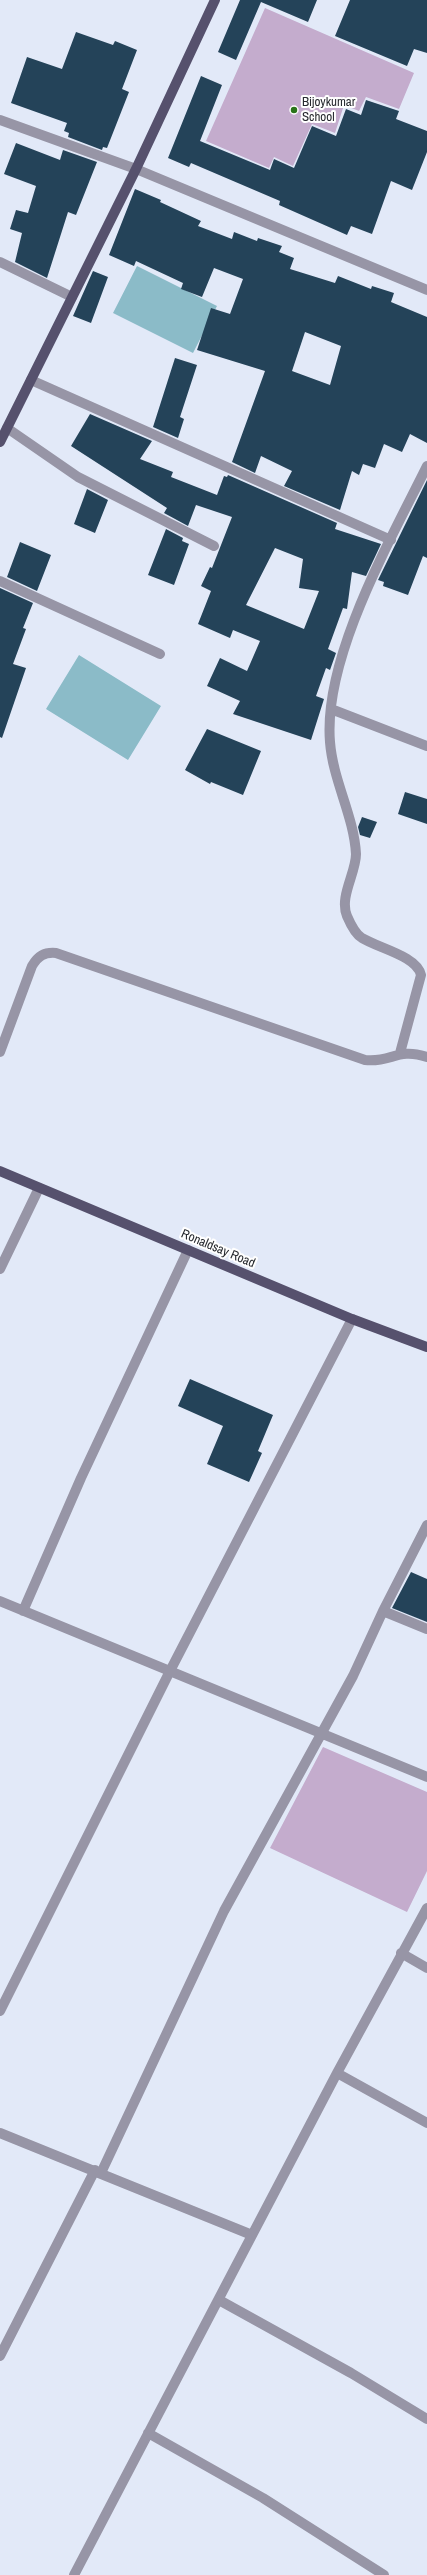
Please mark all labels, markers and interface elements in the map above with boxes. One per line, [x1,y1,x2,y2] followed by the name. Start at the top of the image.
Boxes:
[302,95,355,126] place label: Bijoykumar School
[289,105,299,115] marker: Bijoykumar School
[179,1226,257,1272] street label: Ronaldsay Road

